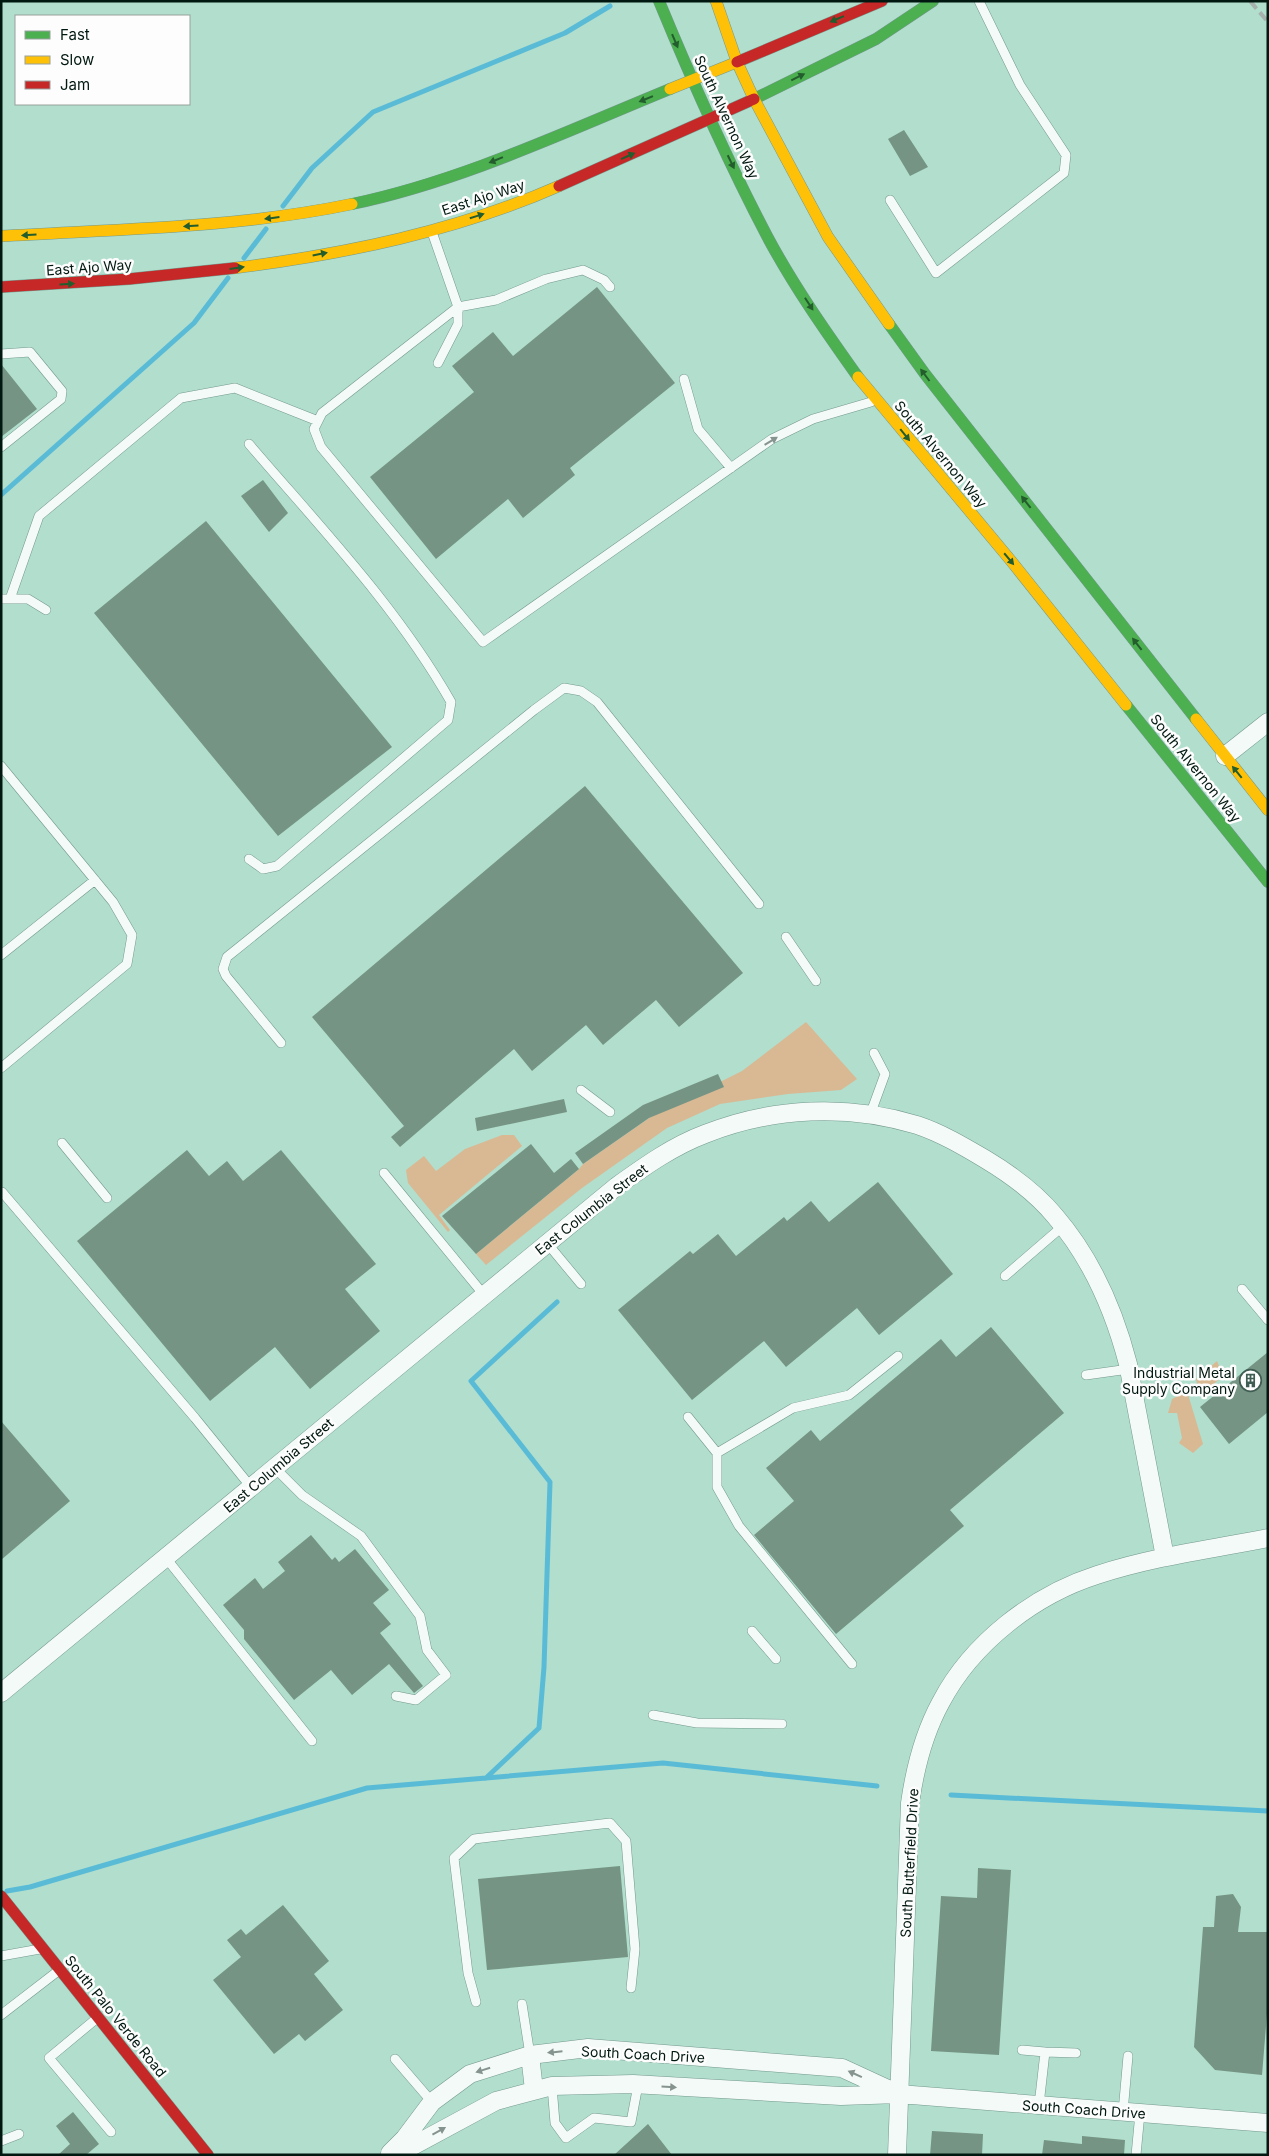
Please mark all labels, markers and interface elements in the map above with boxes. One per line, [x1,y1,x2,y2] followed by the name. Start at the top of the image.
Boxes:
[15,15,190,105] legend
[830,15,844,23] one-way arrow
[60,25,90,44] text: Fast
[672,34,680,48] one-way arrow
[60,50,94,69] text: Slow
[691,53,763,182] street label: South Alvernon Way
[791,73,805,81] one-way arrow
[60,75,90,94] text: Jam
[639,96,654,104] one-way arrow
[621,151,635,159] one-way arrow
[727,155,735,169] one-way arrow
[488,156,503,164] one-way arrow
[439,176,527,218] street label: East Ajo Way
[470,211,485,219] one-way arrow
[264,215,280,223] one-way arrow
[183,223,199,231] one-way arrow
[21,231,37,239] one-way arrow
[312,250,327,258] one-way arrow
[45,256,133,278] street label: East Ajo Way
[230,263,246,271] one-way arrow
[60,279,76,287] one-way arrow
[804,298,813,311] one-way arrow
[920,368,930,381] one-way arrow
[891,397,991,511] street label: South Alvernon Way
[899,428,910,441] one-way arrow
[765,436,778,445] one-way arrow
[1020,496,1031,509] one-way arrow
[1004,553,1015,566] one-way arrow
[1131,638,1142,651] one-way arrow
[1147,710,1245,826] street label: South Alvernon Way
[1232,765,1243,778] one-way arrow
[531,1160,651,1258] street label: East Columbia Street
[1122,1364,1235,1397] place label: Industrial Metal Supply Company
[1239,1368,1263,1392] building icon: Industrial Metal Supply Company
[220,1414,337,1516] street label: East Columbia Street
[897,1788,921,1938] street label: South Butterfield Drive
[62,1952,170,2080] street label: South Palo Verde Road
[581,2042,705,2066] street label: South Coach Drive
[546,2048,562,2056] one-way arrow
[476,2067,491,2074] one-way arrow
[848,2070,862,2078] one-way arrow
[662,2083,678,2091] one-way arrow
[1022,2096,1146,2122] street label: South Coach Drive
[432,2127,446,2135] one-way arrow

